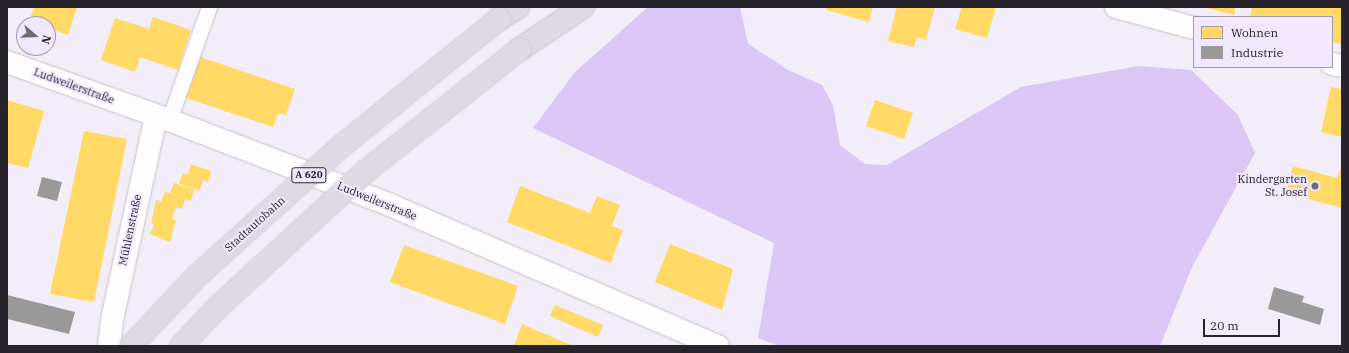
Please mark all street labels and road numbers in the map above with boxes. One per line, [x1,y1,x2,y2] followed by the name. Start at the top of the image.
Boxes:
[32,65,116,107] street label: Ludweilerstraße
[291,167,327,183] road number: A 620
[335,179,419,223] street label: Ludweilerstraße
[116,193,144,267] street label: Mühlenstraße
[222,194,288,254] street label: Stadtautobahn

